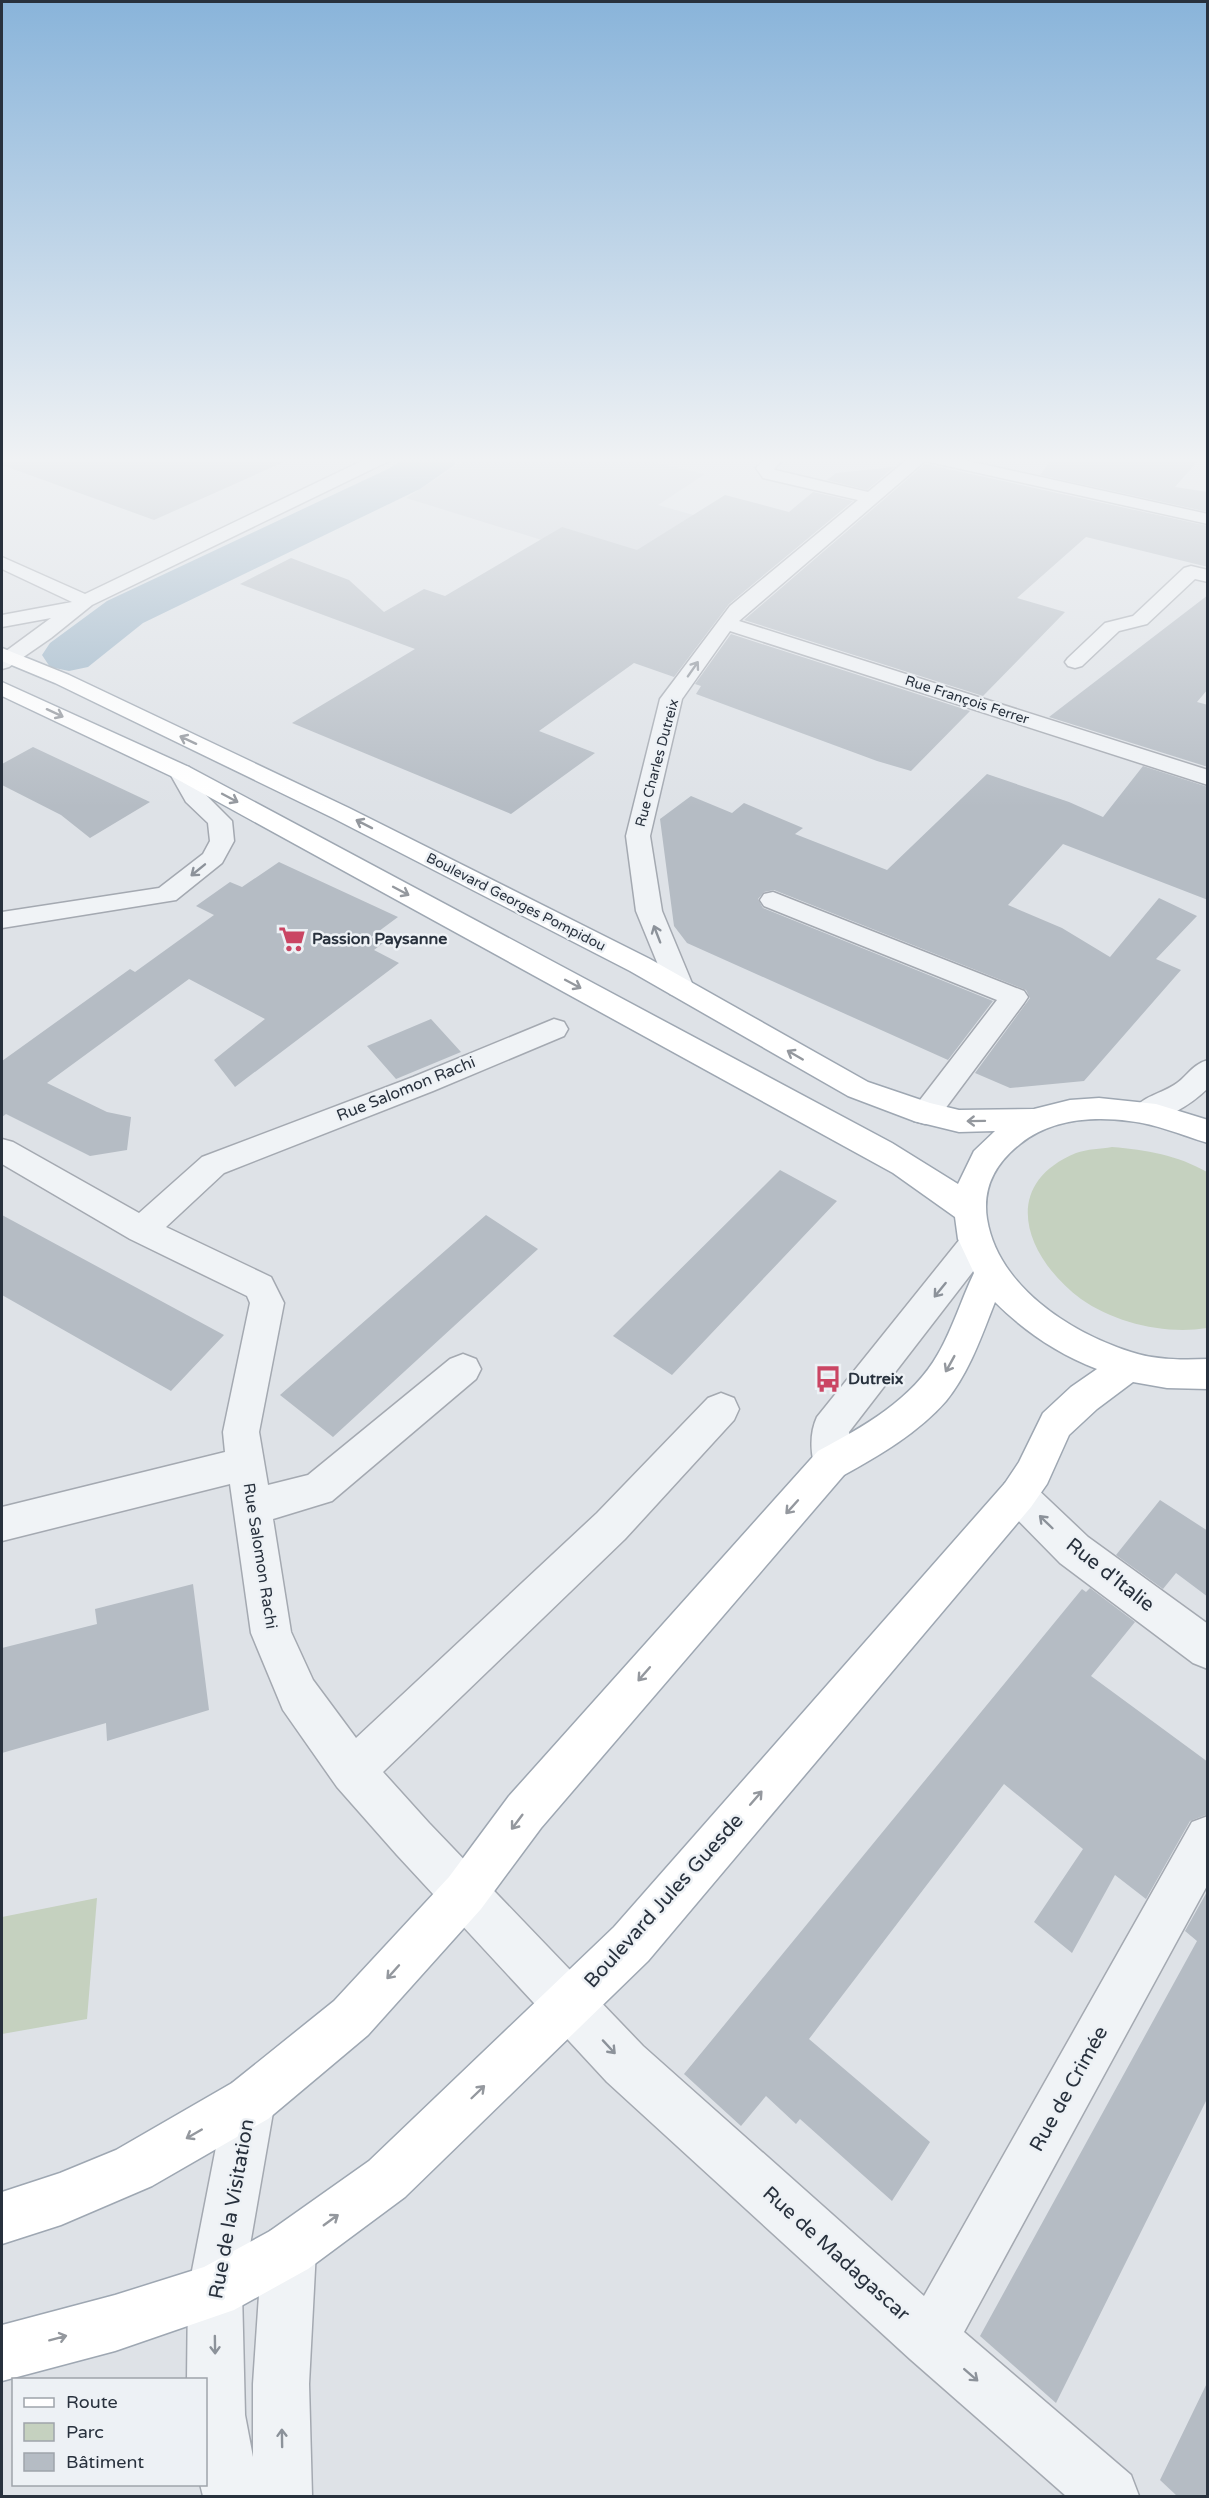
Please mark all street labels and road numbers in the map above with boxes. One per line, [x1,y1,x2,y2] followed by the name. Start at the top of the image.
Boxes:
[903,672,1032,728] street label: Rue François Ferrer
[632,697,682,829] street label: Rue Charles Dutreix
[424,849,608,955] street label: Boulevard Georges Pompidou
[334,1052,478,1126] street label: Rue Salomon Rachi
[239,1481,281,1631] street label: Rue Salomon Rachi
[1061,1533,1159,1617] street label: Rue d'Italie
[579,1809,749,1993] street label: Boulevard Jules Guesde
[1025,2022,1113,2156] street label: Rue de Crimée
[204,2117,260,2301] street label: Rue de la Visitation
[758,2182,915,2327] street label: Rue de Madagascar

